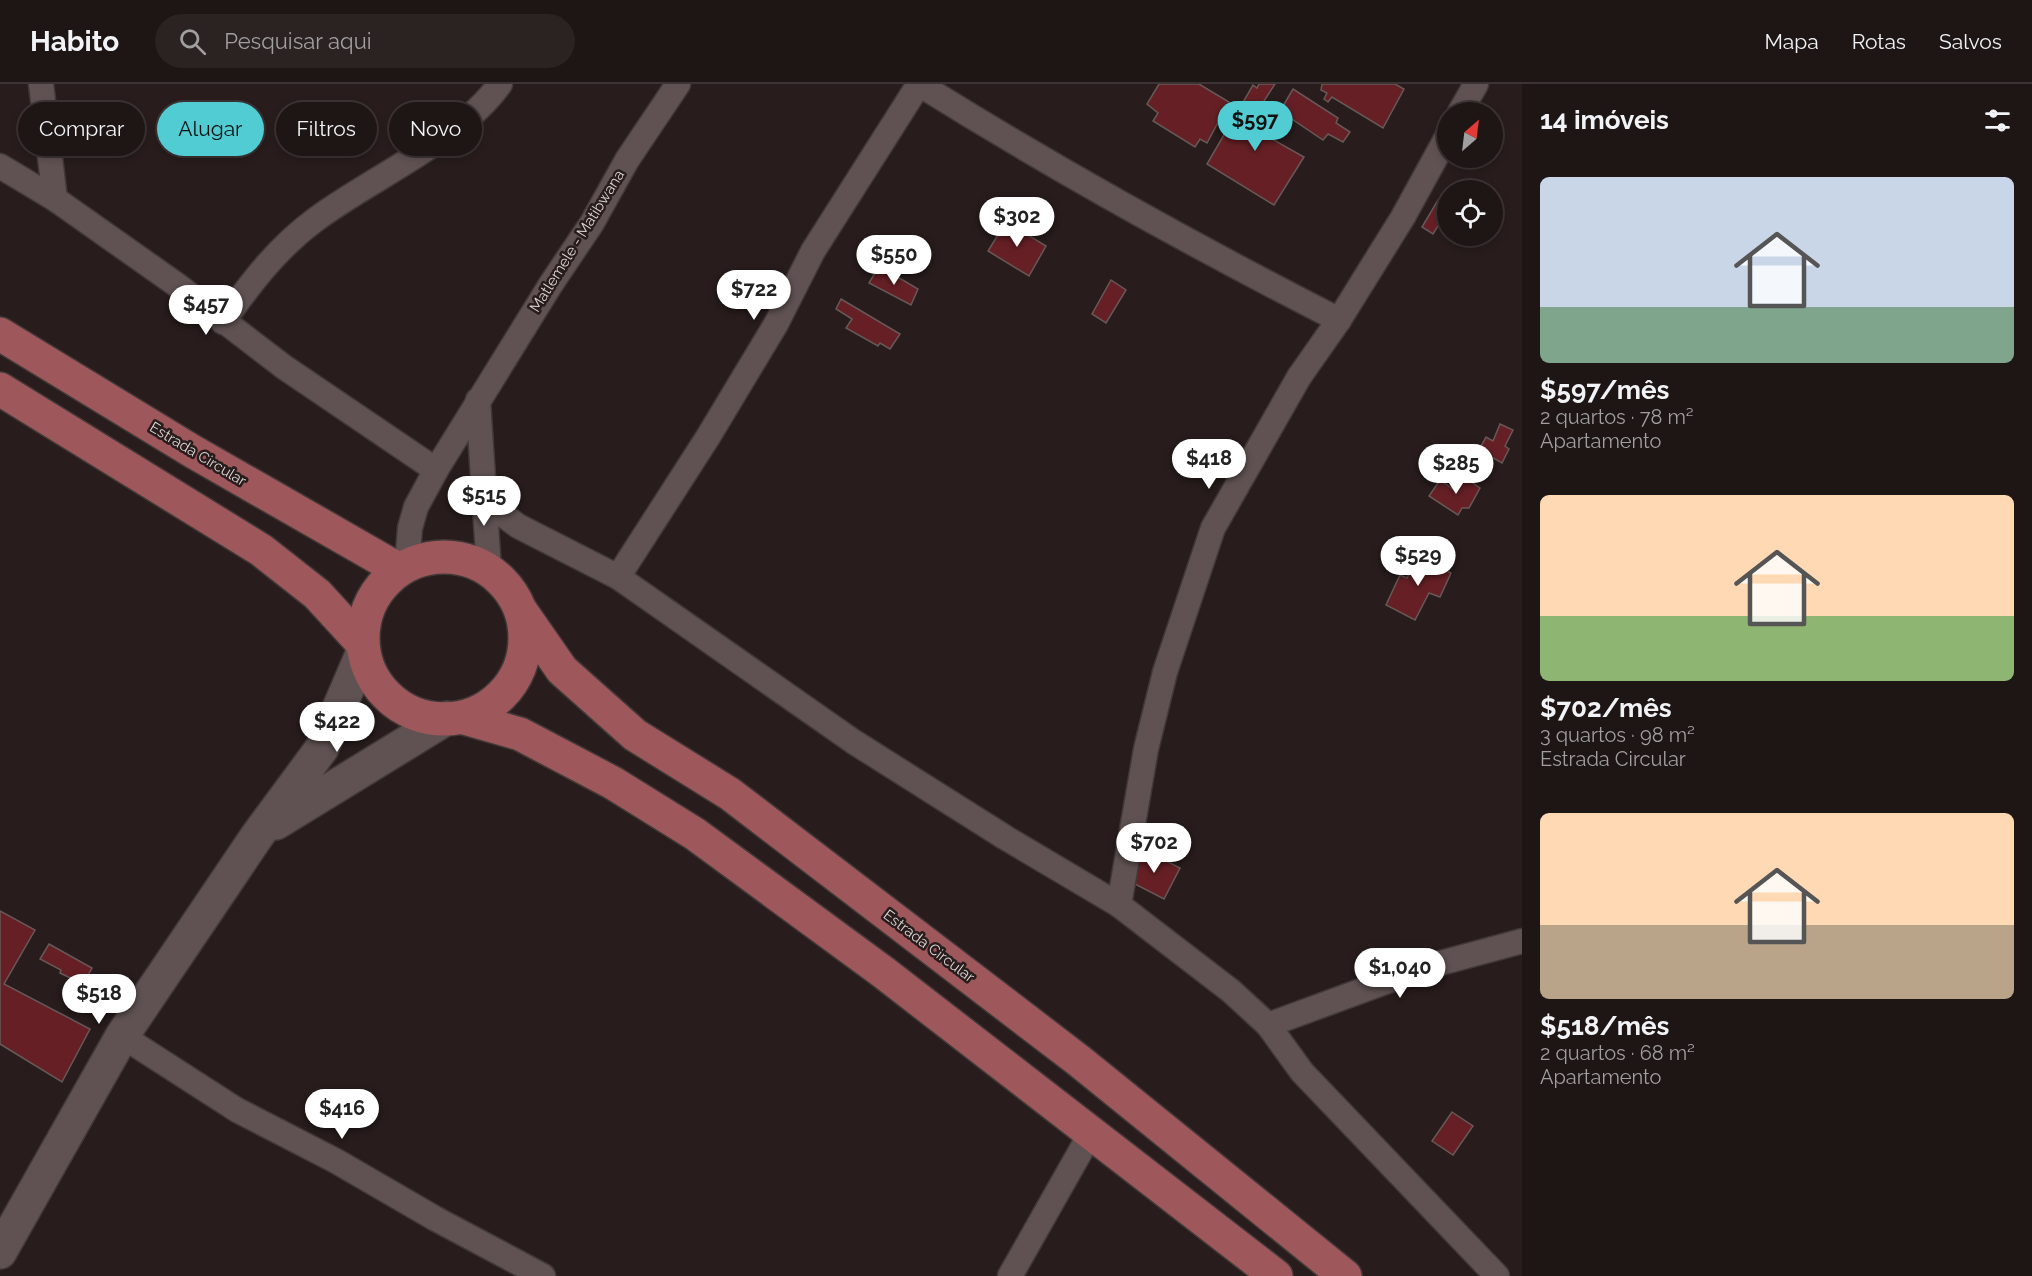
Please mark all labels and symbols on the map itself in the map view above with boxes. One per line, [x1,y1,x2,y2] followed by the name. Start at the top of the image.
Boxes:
[1219,101,1291,152] pin: $597
[1437,102,1503,168] north arrow
[526,167,628,315] street label: Matlemele - Matibwana
[981,197,1053,248] pin: $302
[858,235,930,286] pin: $550
[718,270,790,321] pin: $722
[170,285,242,336] pin: $457
[146,418,250,490] street label: Estrada Circular
[1173,439,1245,490] pin: $418
[1420,444,1492,495] pin: $285
[448,476,520,527] pin: $515
[1382,536,1454,587] pin: $529
[301,702,373,753] pin: $422
[1118,823,1190,874] pin: $702
[880,906,979,987] street label: Estrada Circular
[1351,948,1449,999] pin: $1,040
[63,974,135,1025] pin: $518
[306,1089,378,1140] pin: $416

